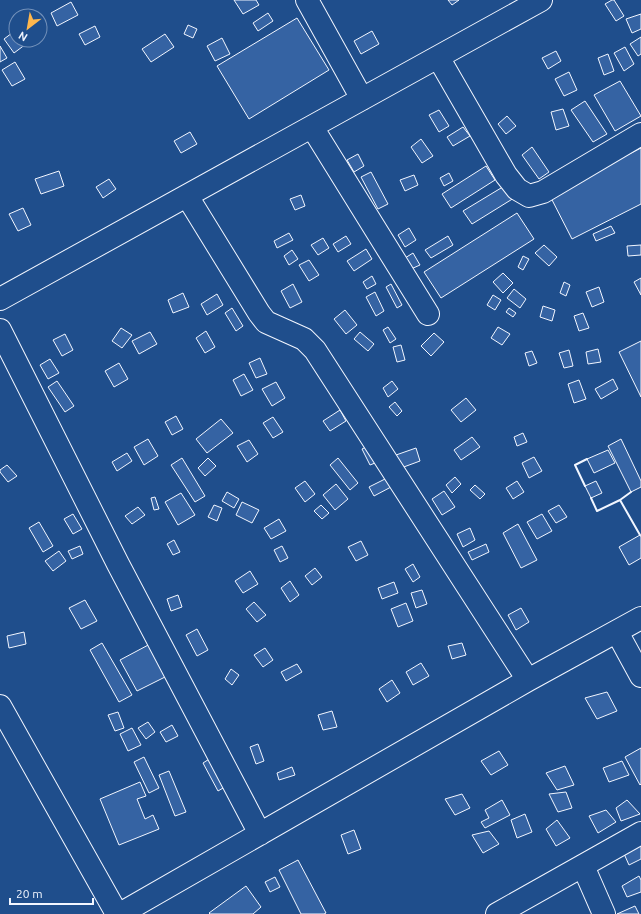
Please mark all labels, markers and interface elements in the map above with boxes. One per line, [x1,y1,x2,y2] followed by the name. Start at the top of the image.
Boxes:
[8,8,48,48] north arrow
[16,29,29,44] text: N
[10,880,93,906] scale bar
[16,887,43,900] text: 20 m

